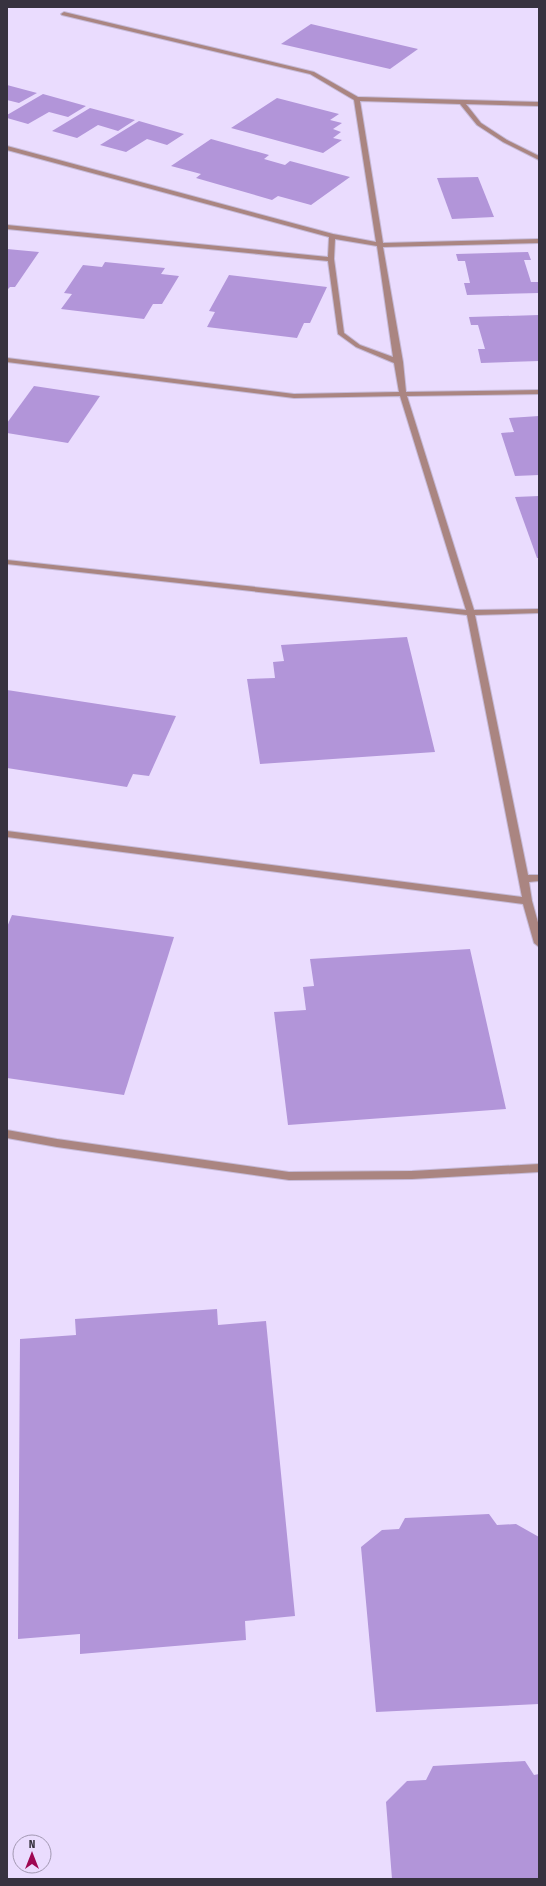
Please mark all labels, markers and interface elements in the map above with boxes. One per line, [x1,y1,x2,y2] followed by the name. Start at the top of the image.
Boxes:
[12,1834,52,1874] north arrow
[29,1838,35,1851] text: N

